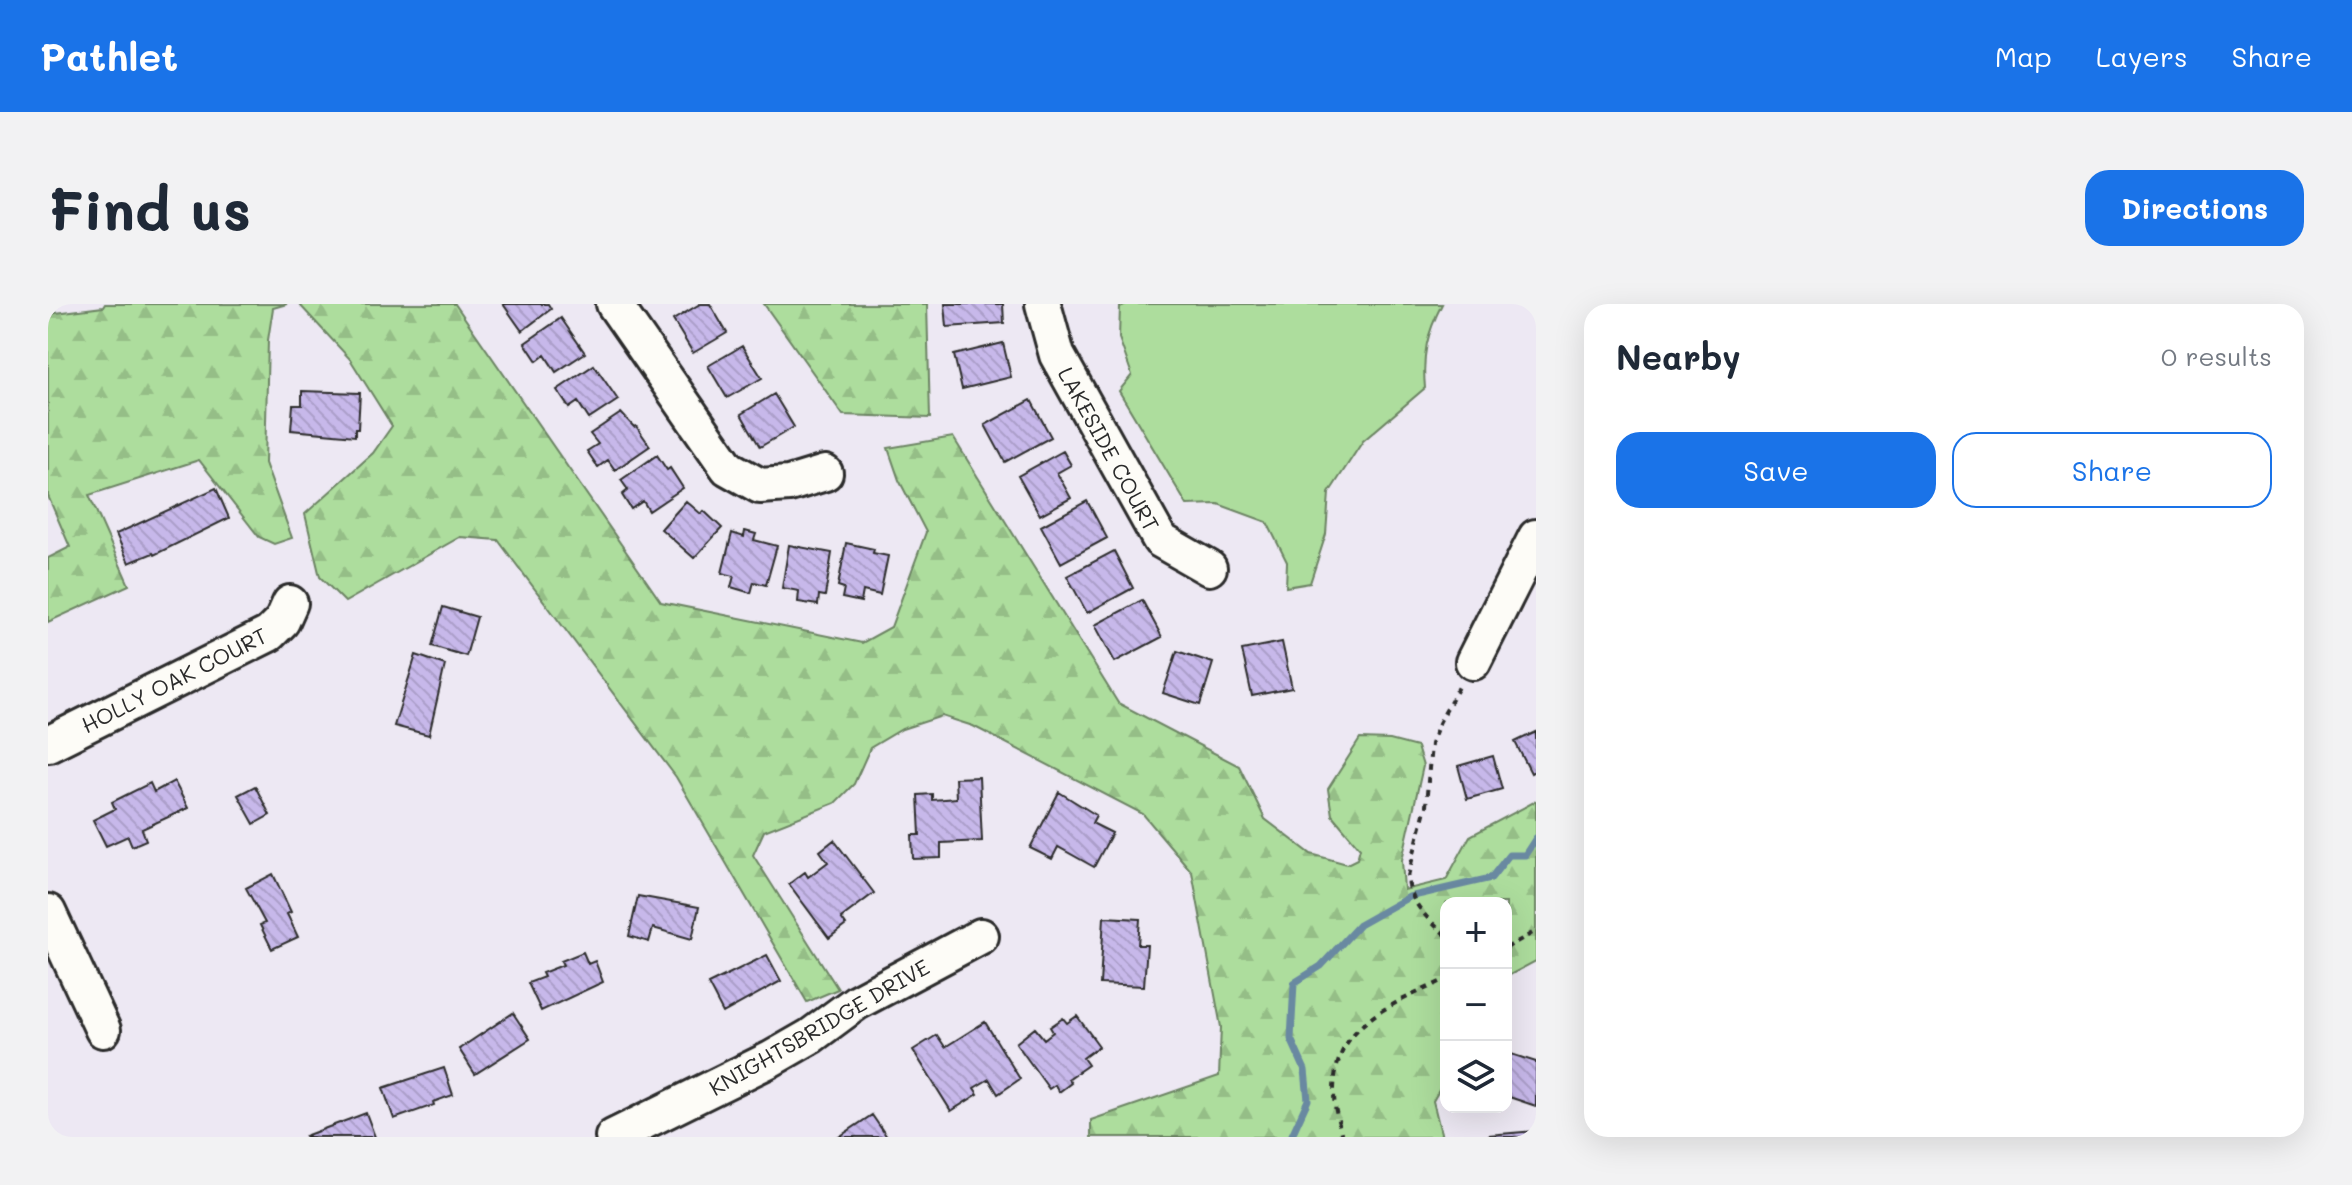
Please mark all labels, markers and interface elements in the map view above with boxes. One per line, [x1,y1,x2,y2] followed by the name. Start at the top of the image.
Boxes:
[40,31,178,81] text: Pathlet
[1995,38,2052,74] text: Map
[2096,38,2188,74] text: Layers
[2232,38,2312,74] text: Share
[2085,170,2304,246] button: Directions
[48,172,251,245] text: Find us
[1616,334,1741,379] text: Nearby
[2161,339,2272,373] text: 0 results
[1052,362,1166,536] street label: LAKESIDE COURT
[1616,432,1936,508] button: Save
[1952,432,2272,508] button: Share
[76,621,272,739] street label: HOLLY OAK COURT
[1440,897,1512,1113] map controls
[1440,897,1512,969] button: +
[704,952,934,1102] street label: KNIGHTSBRIDGE DRIVE
[1440,969,1512,1041] button: −
[1440,1041,1512,1113] button: layers

